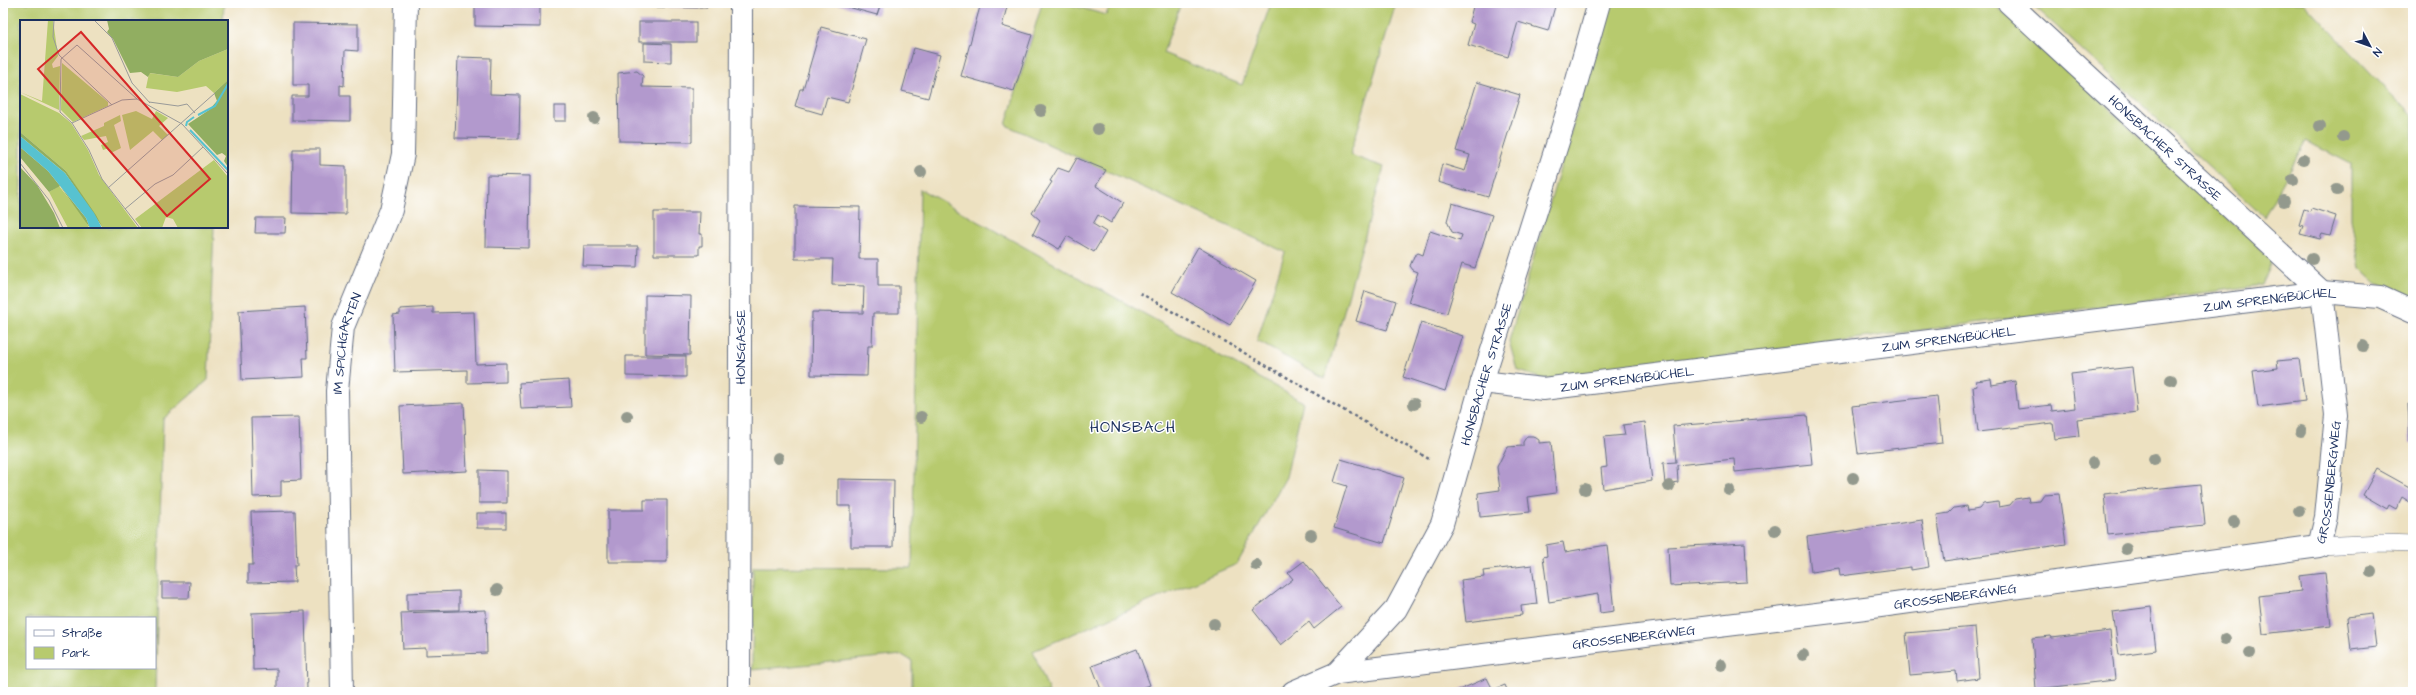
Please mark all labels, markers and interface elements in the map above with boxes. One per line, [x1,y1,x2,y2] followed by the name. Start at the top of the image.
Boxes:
[20,20,228,228] inset map
[2350,26,2390,66] north arrow
[2369,45,2385,60] text: N
[2104,91,2226,205] street label: HONSBACHER STRASSE
[2202,284,2338,317] street label: ZUM SPRENGBÜCHEL
[329,290,366,394] street label: IM SPICHGARTEN
[1457,300,1517,448] street label: HONSBACHER STRASSE
[732,309,750,384] street label: HONSGASSE
[1881,322,2017,357] street label: ZUM SPRENGBÜCHEL
[1559,362,1695,397] street label: ZUM SPRENGBÜCHEL
[1090,417,1176,438] district label: HONSBACH
[2312,420,2345,546] street label: GROSSENBERGWEG
[1893,579,2018,614] street label: GROSSENBERGWEG
[26,617,156,669] legend
[1571,621,1696,654] street label: GROSSENBERGWEG
[62,625,103,642] text: Straße
[62,645,90,662] text: Park

